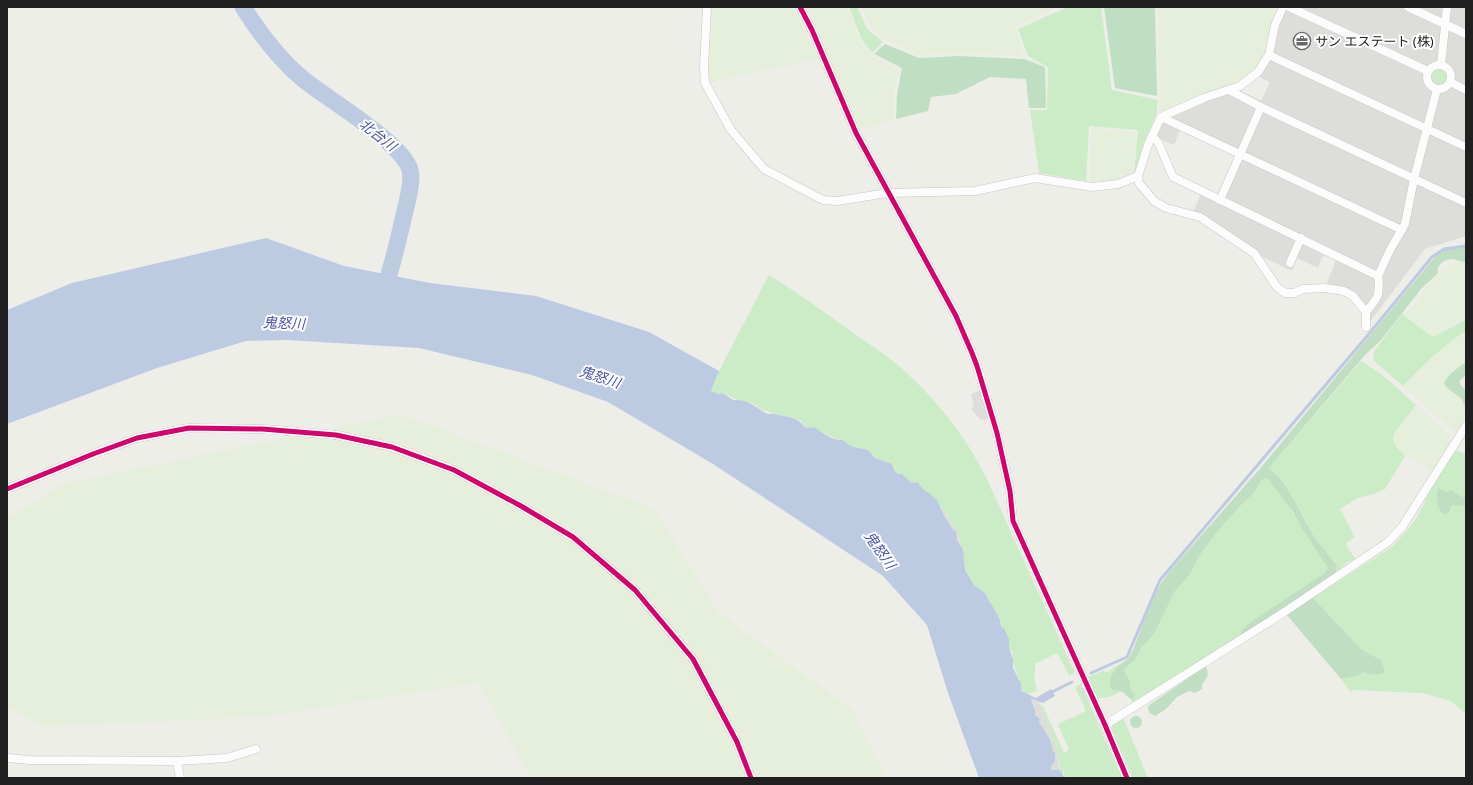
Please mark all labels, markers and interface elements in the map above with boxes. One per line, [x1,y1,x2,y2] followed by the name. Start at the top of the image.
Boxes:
[1292,31,1312,51] office icon: サン エステート (株)
[1315,32,1434,50] place label: サン エステート (株)
[356,114,402,156] water label: 北台川
[263,312,307,333] water label: 鬼怒川
[577,361,625,393] water label: 鬼怒川
[861,527,901,574] water label: 鬼怒川

